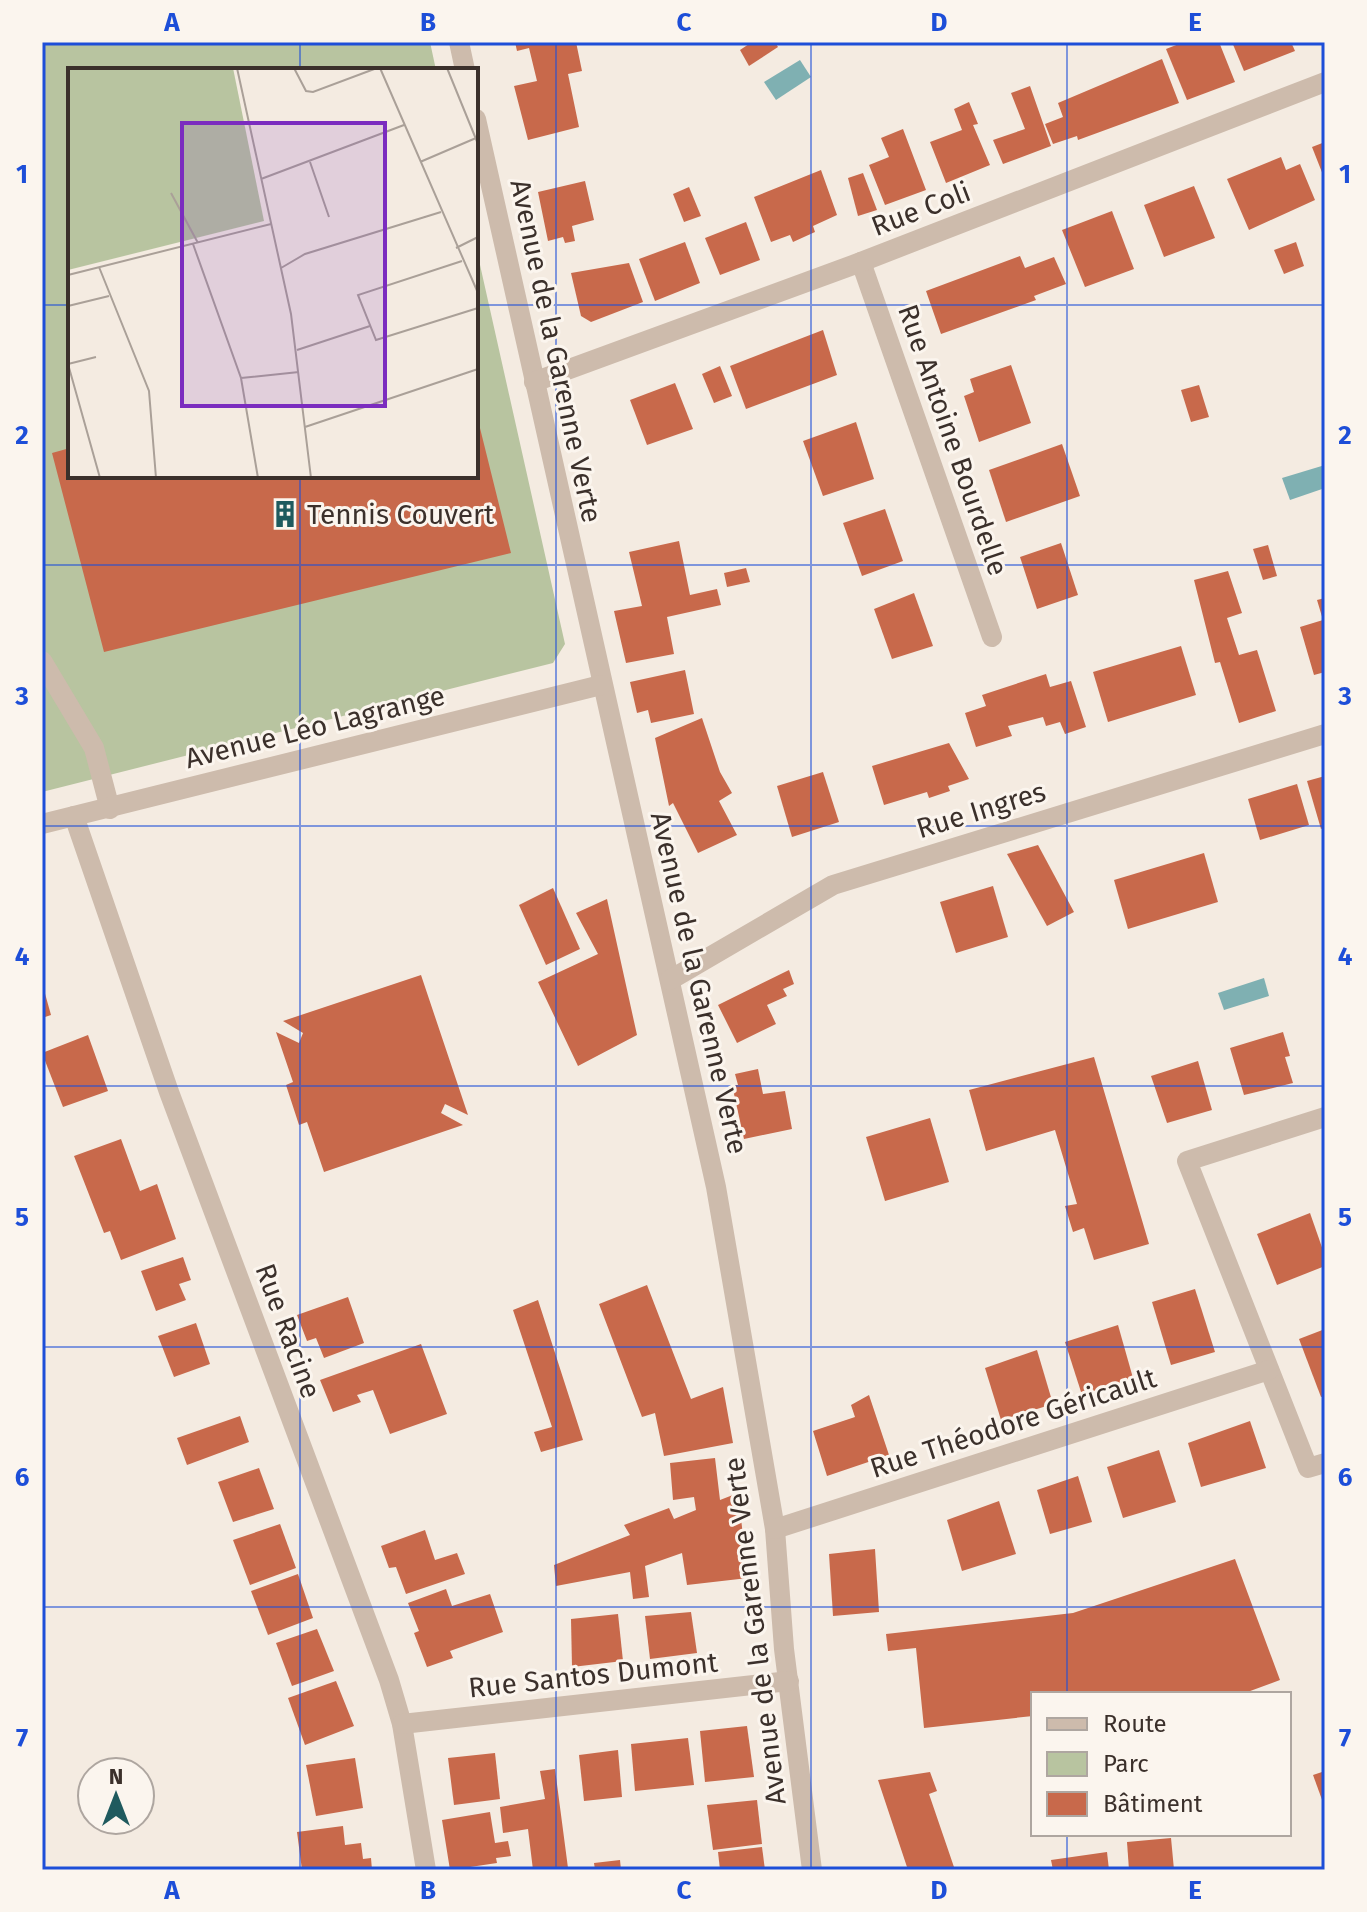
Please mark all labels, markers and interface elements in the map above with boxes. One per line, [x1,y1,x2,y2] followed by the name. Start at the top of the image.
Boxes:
[163,7,180,38] text: A
[420,7,436,38] text: B
[677,7,692,38] text: C
[931,7,948,38] text: D
[1188,7,1202,38] text: E
[68,68,478,478] inset map
[16,159,28,190] text: 1
[1339,159,1351,190] text: 1
[867,175,975,243] street label: Rue Coli
[503,176,609,526] street label: Avenue de la Garenne Verte
[891,300,1015,580] street label: Rue Antoine Bourdelle
[15,420,29,451] text: 2
[1338,420,1352,451] text: 2
[307,498,495,531] place label: Tennis Couvert
[270,499,300,529] building icon: Tennis Couvert
[182,679,448,775] street label: Avenue Léo Lagrange
[14,681,29,712] text: 3
[1337,681,1352,712] text: 3
[912,775,1050,845] street label: Rue Ingres
[644,809,754,1157] street label: Avenue de la Garenne Verte
[15,941,30,972] text: 4
[1338,941,1353,972] text: 4
[15,1202,29,1233] text: 5
[1338,1202,1352,1233] text: 5
[248,1259,328,1403] street label: Rue Racine
[866,1361,1161,1485] street label: Rue Théodore Géricault
[717,1455,793,1807] street label: Avenue de la Garenne Verte
[15,1462,30,1493] text: 6
[1338,1462,1353,1493] text: 6
[467,1645,720,1705] street label: Rue Santos Dumont
[1031,1692,1291,1836] legend
[1103,1710,1167,1738] text: Route
[16,1723,28,1754] text: 7
[1339,1723,1351,1754] text: 7
[1103,1750,1149,1778] text: Parc
[76,1756,156,1836] north arrow
[109,1763,123,1790] text: N
[1103,1790,1203,1818] text: Bâtiment
[163,1875,180,1906] text: A
[420,1875,436,1906] text: B
[677,1875,692,1906] text: C
[931,1875,948,1906] text: D
[1188,1875,1202,1906] text: E

